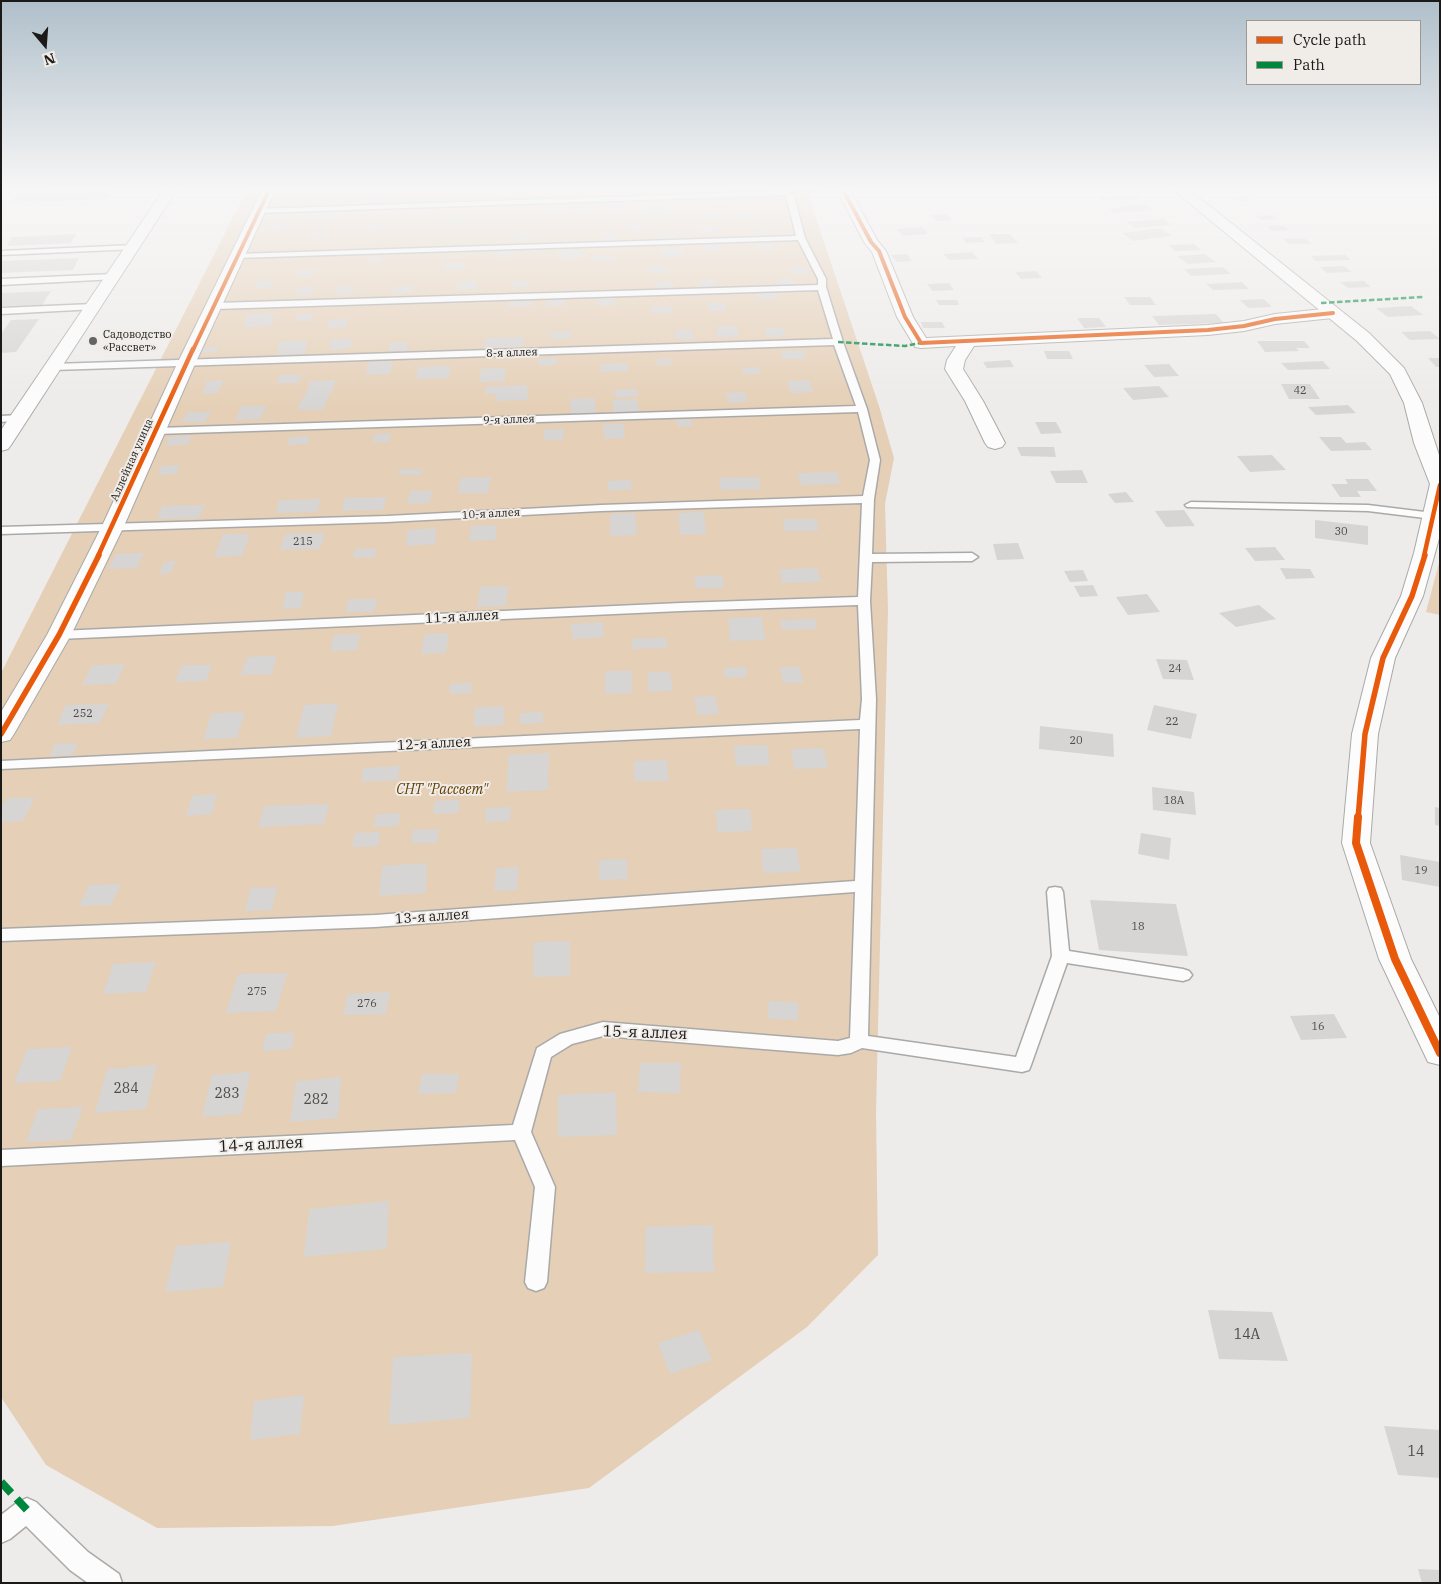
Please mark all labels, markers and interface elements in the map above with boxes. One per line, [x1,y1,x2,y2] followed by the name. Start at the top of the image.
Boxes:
[20,20,70,70] north arrow
[1246,20,1421,85] legend
[1293,30,1366,49] text: Cycle path
[42,49,58,70] text: N
[1293,55,1325,74] text: Path
[103,328,172,354] place label: Садоводство «Рассвет»
[87,335,99,347] marker: Садоводство «Рассвет»
[486,346,538,360] street label: 8-я аллея
[1293,384,1307,398] house number: 42
[483,413,535,427] street label: 9-я аллея
[108,417,156,503] street label: Аллейная улица
[462,506,520,522] street label: 10-я аллея
[1334,525,1348,539] house number: 30
[293,535,313,549] house number: 215
[425,607,499,627] street label: 11-я аллея
[1168,662,1182,676] house number: 24
[73,707,93,721] house number: 252
[1165,715,1179,729] house number: 22
[397,734,471,754] street label: 12-я аллея
[1069,734,1083,748] house number: 20
[396,782,488,798] park label: СНТ "Рассвет"
[1164,794,1184,808] house number: 18А
[1414,864,1428,878] house number: 19
[394,906,470,928] street label: 13-я аллея
[1131,920,1145,934] house number: 18
[247,985,267,999] house number: 275
[357,997,377,1011] house number: 276
[1311,1020,1325,1034] house number: 16
[602,1022,688,1044] street label: 15-я аллея
[113,1081,139,1097] house number: 284
[214,1086,240,1102] house number: 283
[303,1092,329,1108] house number: 282
[218,1133,304,1157] street label: 14-я аллея
[1234,1327,1260,1343] house number: 14А
[1408,1444,1424,1460] house number: 14

